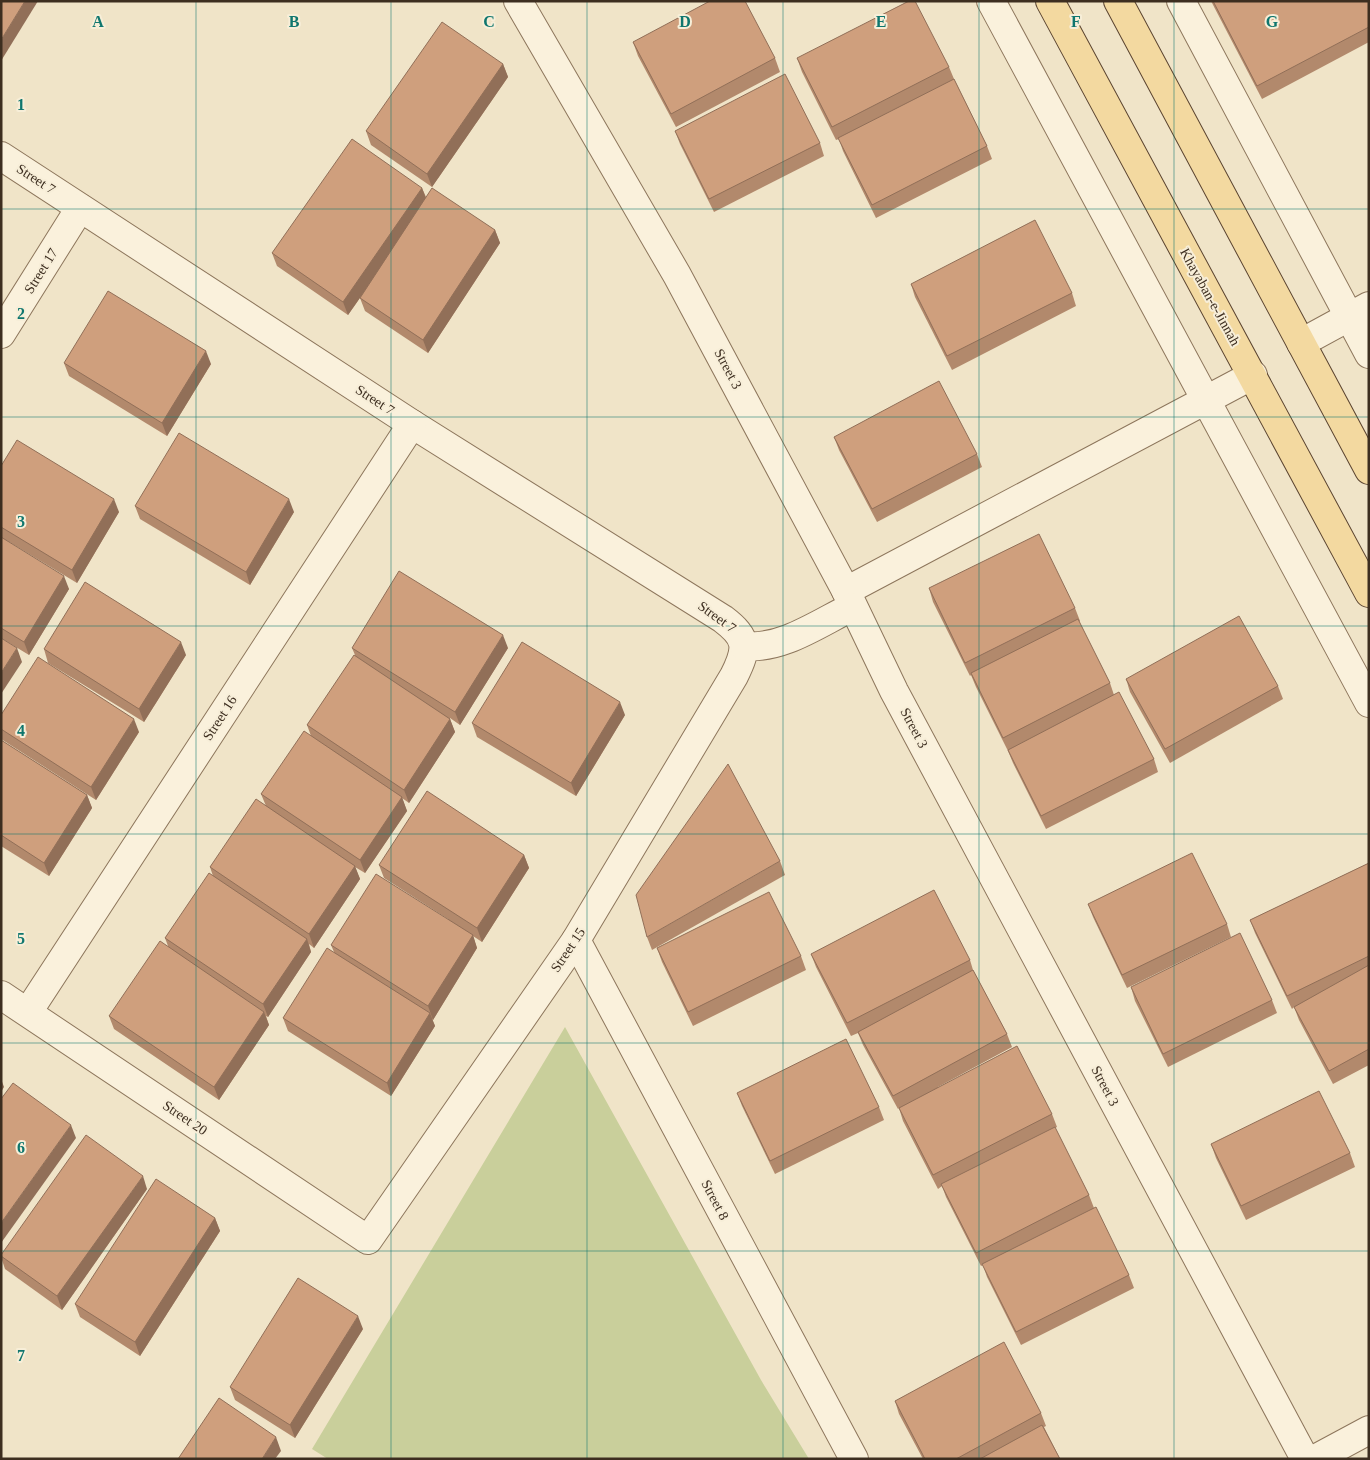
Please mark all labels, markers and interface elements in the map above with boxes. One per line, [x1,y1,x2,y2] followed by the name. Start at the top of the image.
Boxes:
[92,13,104,30] text: A
[289,13,300,30] text: B
[483,13,495,30] text: C
[679,13,691,30] text: D
[876,13,886,30] text: E
[1071,13,1081,30] text: F
[1266,13,1279,30] text: G
[17,96,25,113] text: 1
[14,161,58,197] street label: Street 7
[21,246,61,296] street label: Street 17
[1177,246,1243,348] street label: Khayaban-e-Jinnah
[17,305,25,322] text: 2
[711,346,745,392] street label: Street 3
[353,382,397,418] street label: Street 7
[17,513,25,530] text: 3
[695,598,739,636] street label: Street 7
[200,693,240,743] street label: Street 16
[897,705,931,751] street label: Street 3
[17,722,25,739] text: 4
[548,925,588,975] street label: Street 15
[17,930,25,947] text: 5
[1088,1063,1122,1109] street label: Street 3
[160,1098,210,1138] street label: Street 20
[17,1139,25,1156] text: 6
[698,1177,732,1223] street label: Street 8
[17,1347,25,1364] text: 7

